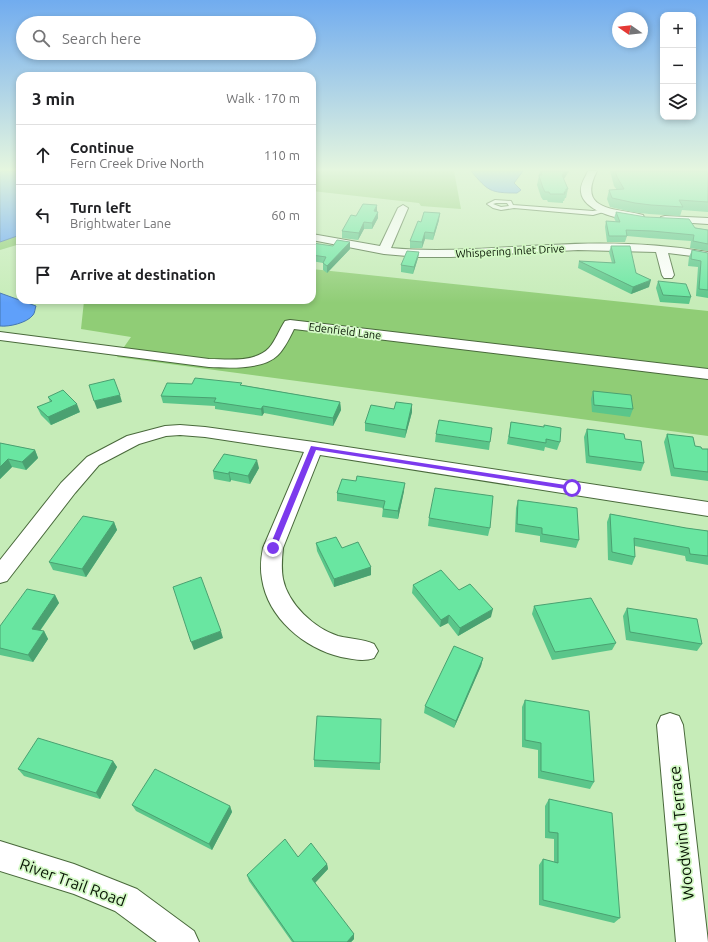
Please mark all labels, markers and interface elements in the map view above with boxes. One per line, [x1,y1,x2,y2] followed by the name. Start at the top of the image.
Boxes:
[612,12,648,48] north arrow
[660,12,696,120] map controls
[660,12,696,48] button: +
[16,16,316,60] search box
[30,27,52,49] icon: search
[62,30,141,47] text: Search here
[660,48,696,84] button: −
[660,84,696,120] button: layers
[32,89,75,108] text: 3 min
[226,91,300,105] text: Walk · 170 m
[70,139,134,156] text: Continue
[32,144,54,166] icon: ahead
[264,148,300,162] text: 110 m
[70,156,204,170] text: Fern Creek Drive North
[70,199,131,216] text: Turn left
[32,204,54,226] icon: left
[271,208,300,222] text: 60 m
[70,216,171,230] text: Brightwater Lane
[455,242,565,260] street label: Whispering Inlet Drive
[32,264,54,286] icon: arrive
[70,266,216,283] text: Arrive at destination
[308,321,382,341] street label: Edenfield Lane
[563,479,581,497] route start
[264,539,282,557] route end
[665,765,697,901] street label: Woodwind Terrace
[18,854,128,910] street label: River Trail Road

